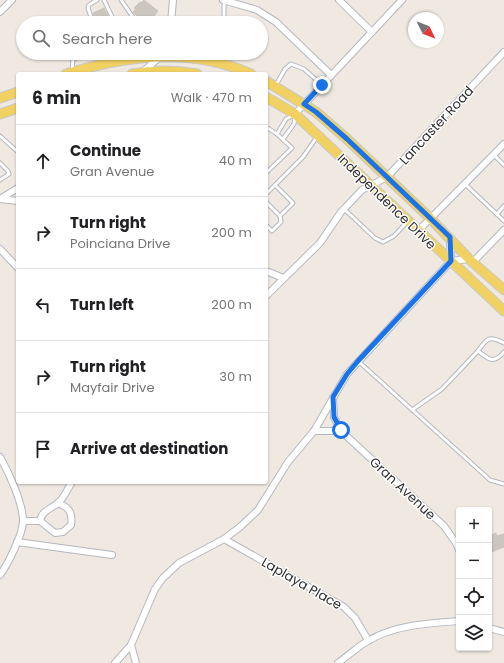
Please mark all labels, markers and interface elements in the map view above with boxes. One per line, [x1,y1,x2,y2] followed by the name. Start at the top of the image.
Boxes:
[408,12,444,48] north arrow
[16,16,268,60] search box
[30,27,52,49] icon: search
[62,28,152,49] text: Search here
[313,76,331,94] route end
[395,82,478,169] street label: Lancaster Road
[32,86,81,110] text: 6 min
[171,88,252,107] text: Walk · 470 m
[70,140,141,161] text: Continue
[333,149,440,254] street label: Independence Drive
[32,150,54,172] icon: ahead
[219,151,252,170] text: 40 m
[70,162,154,181] text: Gran Avenue
[70,212,146,233] text: Turn right
[32,222,54,244] icon: right
[211,223,252,242] text: 200 m
[70,234,170,253] text: Poinciana Drive
[32,294,54,316] icon: left
[70,294,134,315] text: Turn left
[211,295,252,314] text: 200 m
[70,356,146,377] text: Turn right
[32,366,54,388] icon: right
[219,367,252,386] text: 30 m
[70,378,154,397] text: Mayfair Drive
[332,421,350,439] route start
[32,438,54,460] icon: arrive
[70,438,228,459] text: Arrive at destination
[365,453,440,524] street label: Gran Avenue
[456,507,492,651] map controls
[456,507,492,543] button: +
[456,543,492,579] button: −
[258,553,346,614] street label: Laplaya Place
[456,579,492,615] button: locate
[456,615,492,651] button: layers

